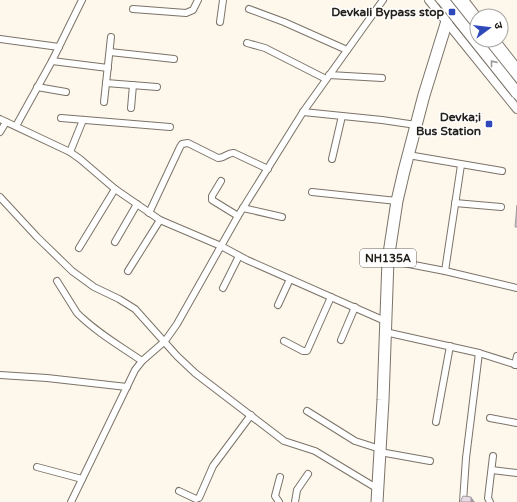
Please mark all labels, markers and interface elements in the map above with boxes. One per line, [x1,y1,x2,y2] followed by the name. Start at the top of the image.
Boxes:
[331,5,444,20] place label: Devkali Bypass stop
[447,7,457,17] marker: Devkali Bypass stop
[469,8,509,48] north arrow
[491,21,505,31] text: उ
[490,60,497,68] one-way arrow
[416,110,481,138] place label: Devka;i Bus Station
[484,119,494,129] marker: Devka;i Bus Station
[360,249,416,267] road number: NH135A

